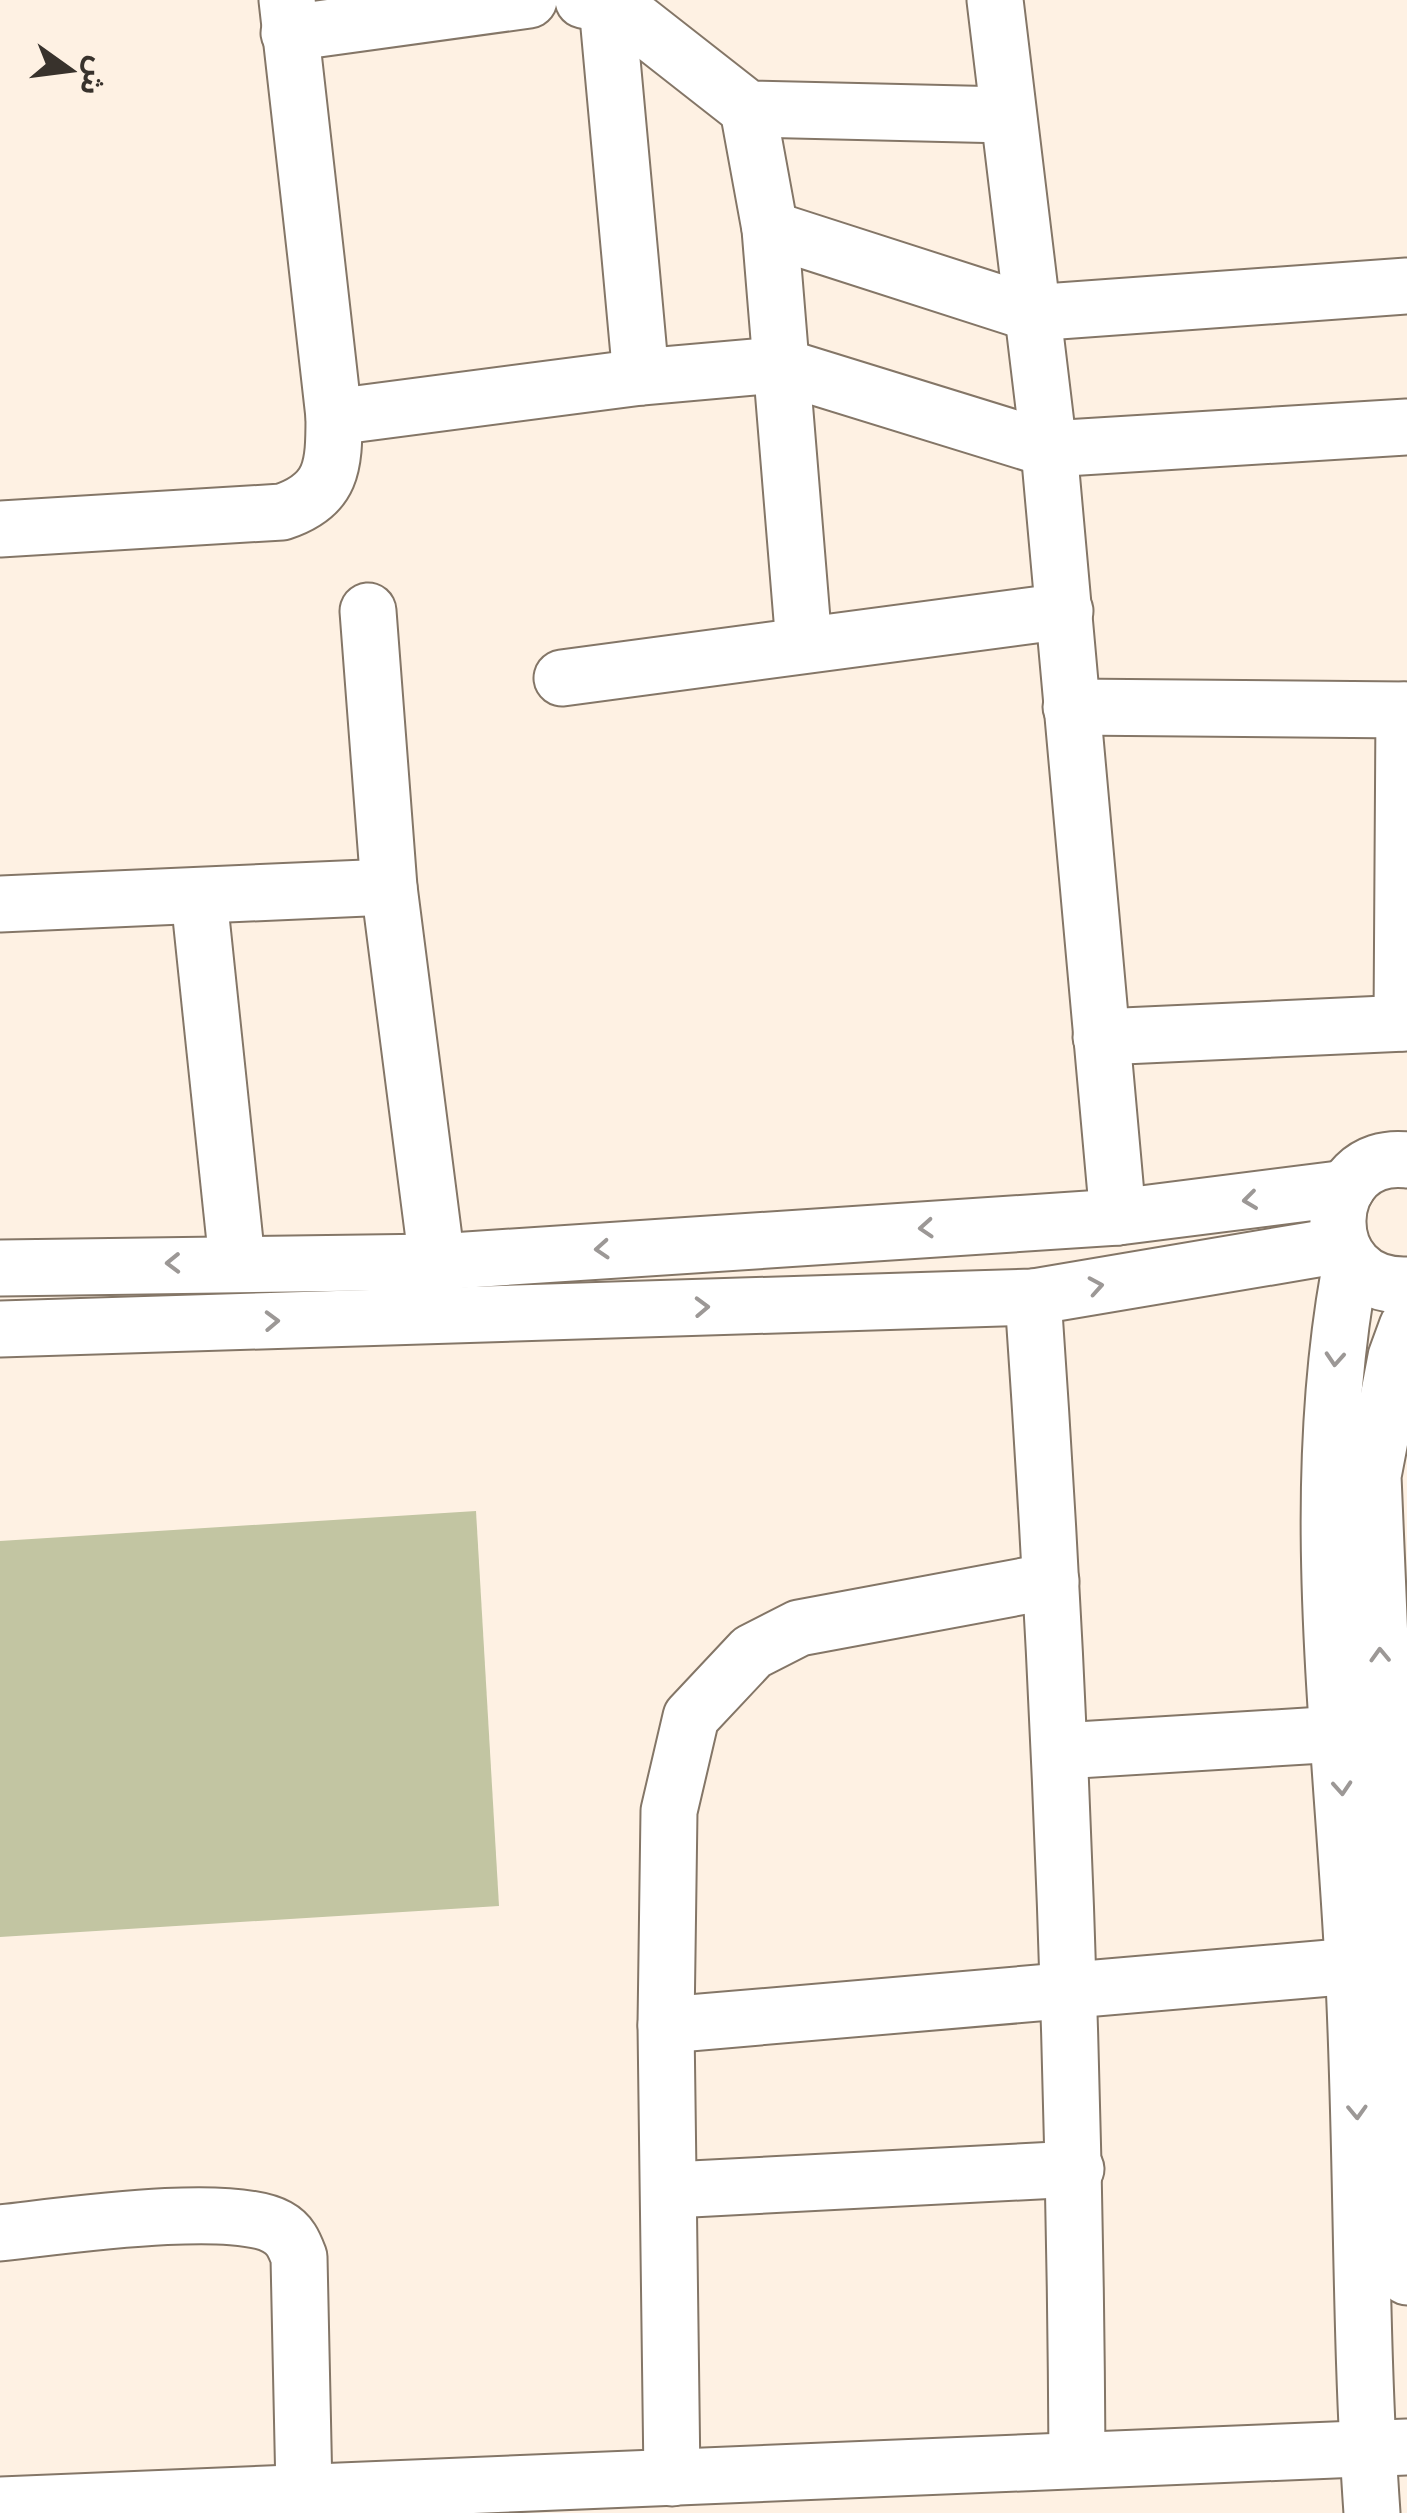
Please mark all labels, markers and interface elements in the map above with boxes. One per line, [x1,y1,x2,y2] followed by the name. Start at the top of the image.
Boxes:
[20,20,120,120] north arrow
[73,53,118,100] text: ش
[1242,1189,1258,1210] one-way arrow
[918,1217,934,1238] one-way arrow
[594,1238,610,1259] one-way arrow
[164,1253,180,1274] one-way arrow
[1087,1276,1104,1297] one-way arrow
[695,1297,711,1318] one-way arrow
[265,1310,281,1331] one-way arrow
[1324,1351,1346,1367] one-way arrow
[1370,1646,1391,1662] one-way arrow
[1331,1780,1352,1796] one-way arrow
[1347,2105,1368,2121] one-way arrow

